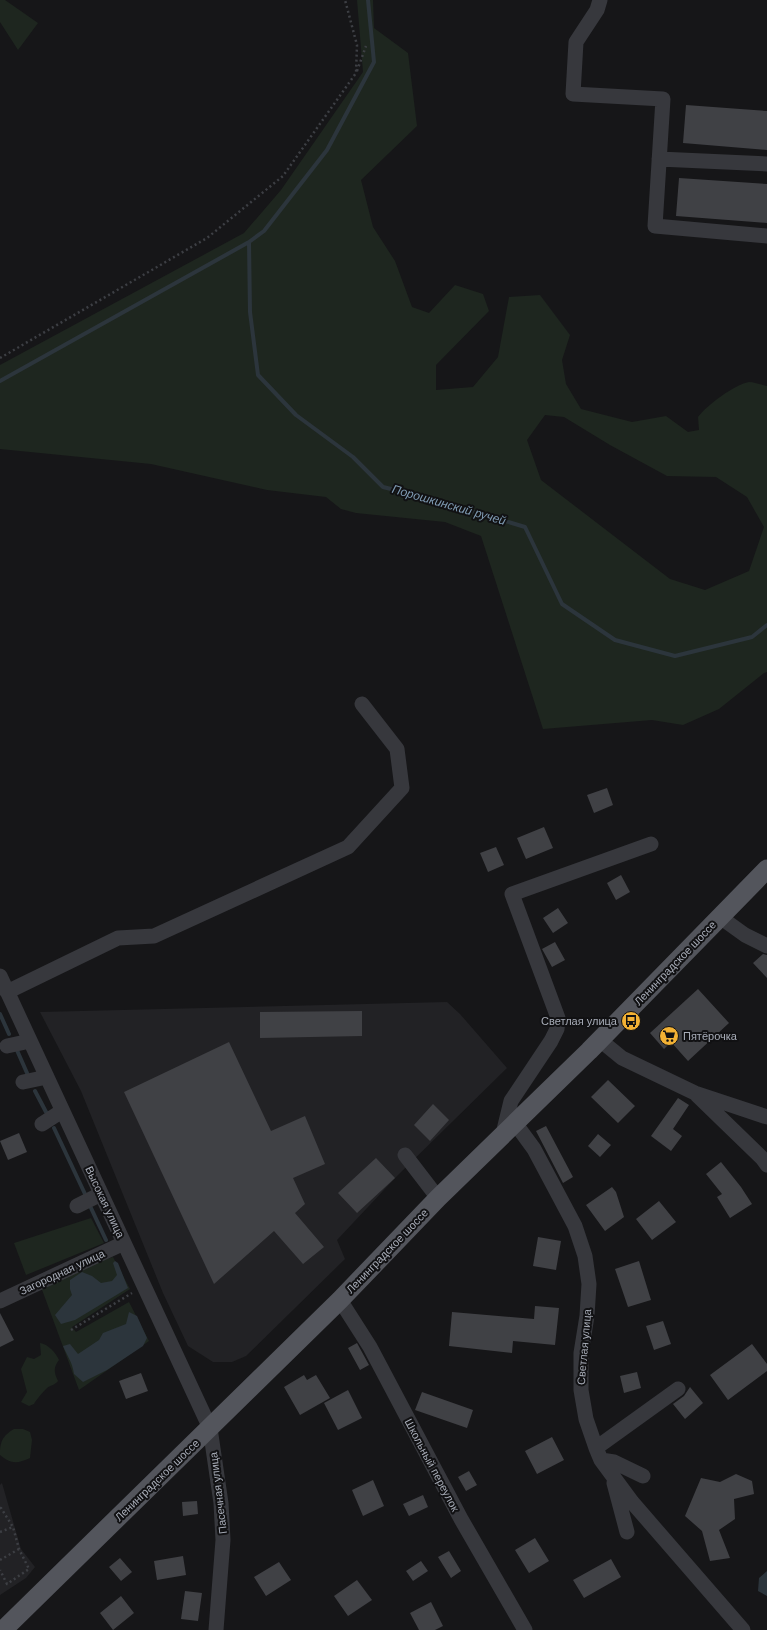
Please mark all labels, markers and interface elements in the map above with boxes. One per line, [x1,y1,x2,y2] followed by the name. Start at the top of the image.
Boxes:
[390,482,508,528] water label: Порошкинский ручей
[632,919,718,1007] street label: Ленинградское шоссе
[620,1010,642,1032] bus stop icon: Светлая улица
[541,1015,618,1027] place label: Светлая улица
[658,1025,680,1047] supermarket icon: Пятёрочка
[683,1030,738,1042] place label: Пятёрочка
[83,1164,127,1240] street label: Высокая улица
[344,1207,430,1295] street label: Ленинградское шоссе
[18,1247,107,1297] street label: Загородная улица
[575,1308,593,1385] street label: Светлая улица
[402,1417,462,1514] street label: Школьный переулок
[113,1437,201,1523] street label: Ленинградское шоссе
[207,1450,229,1535] street label: Пасечная улица

